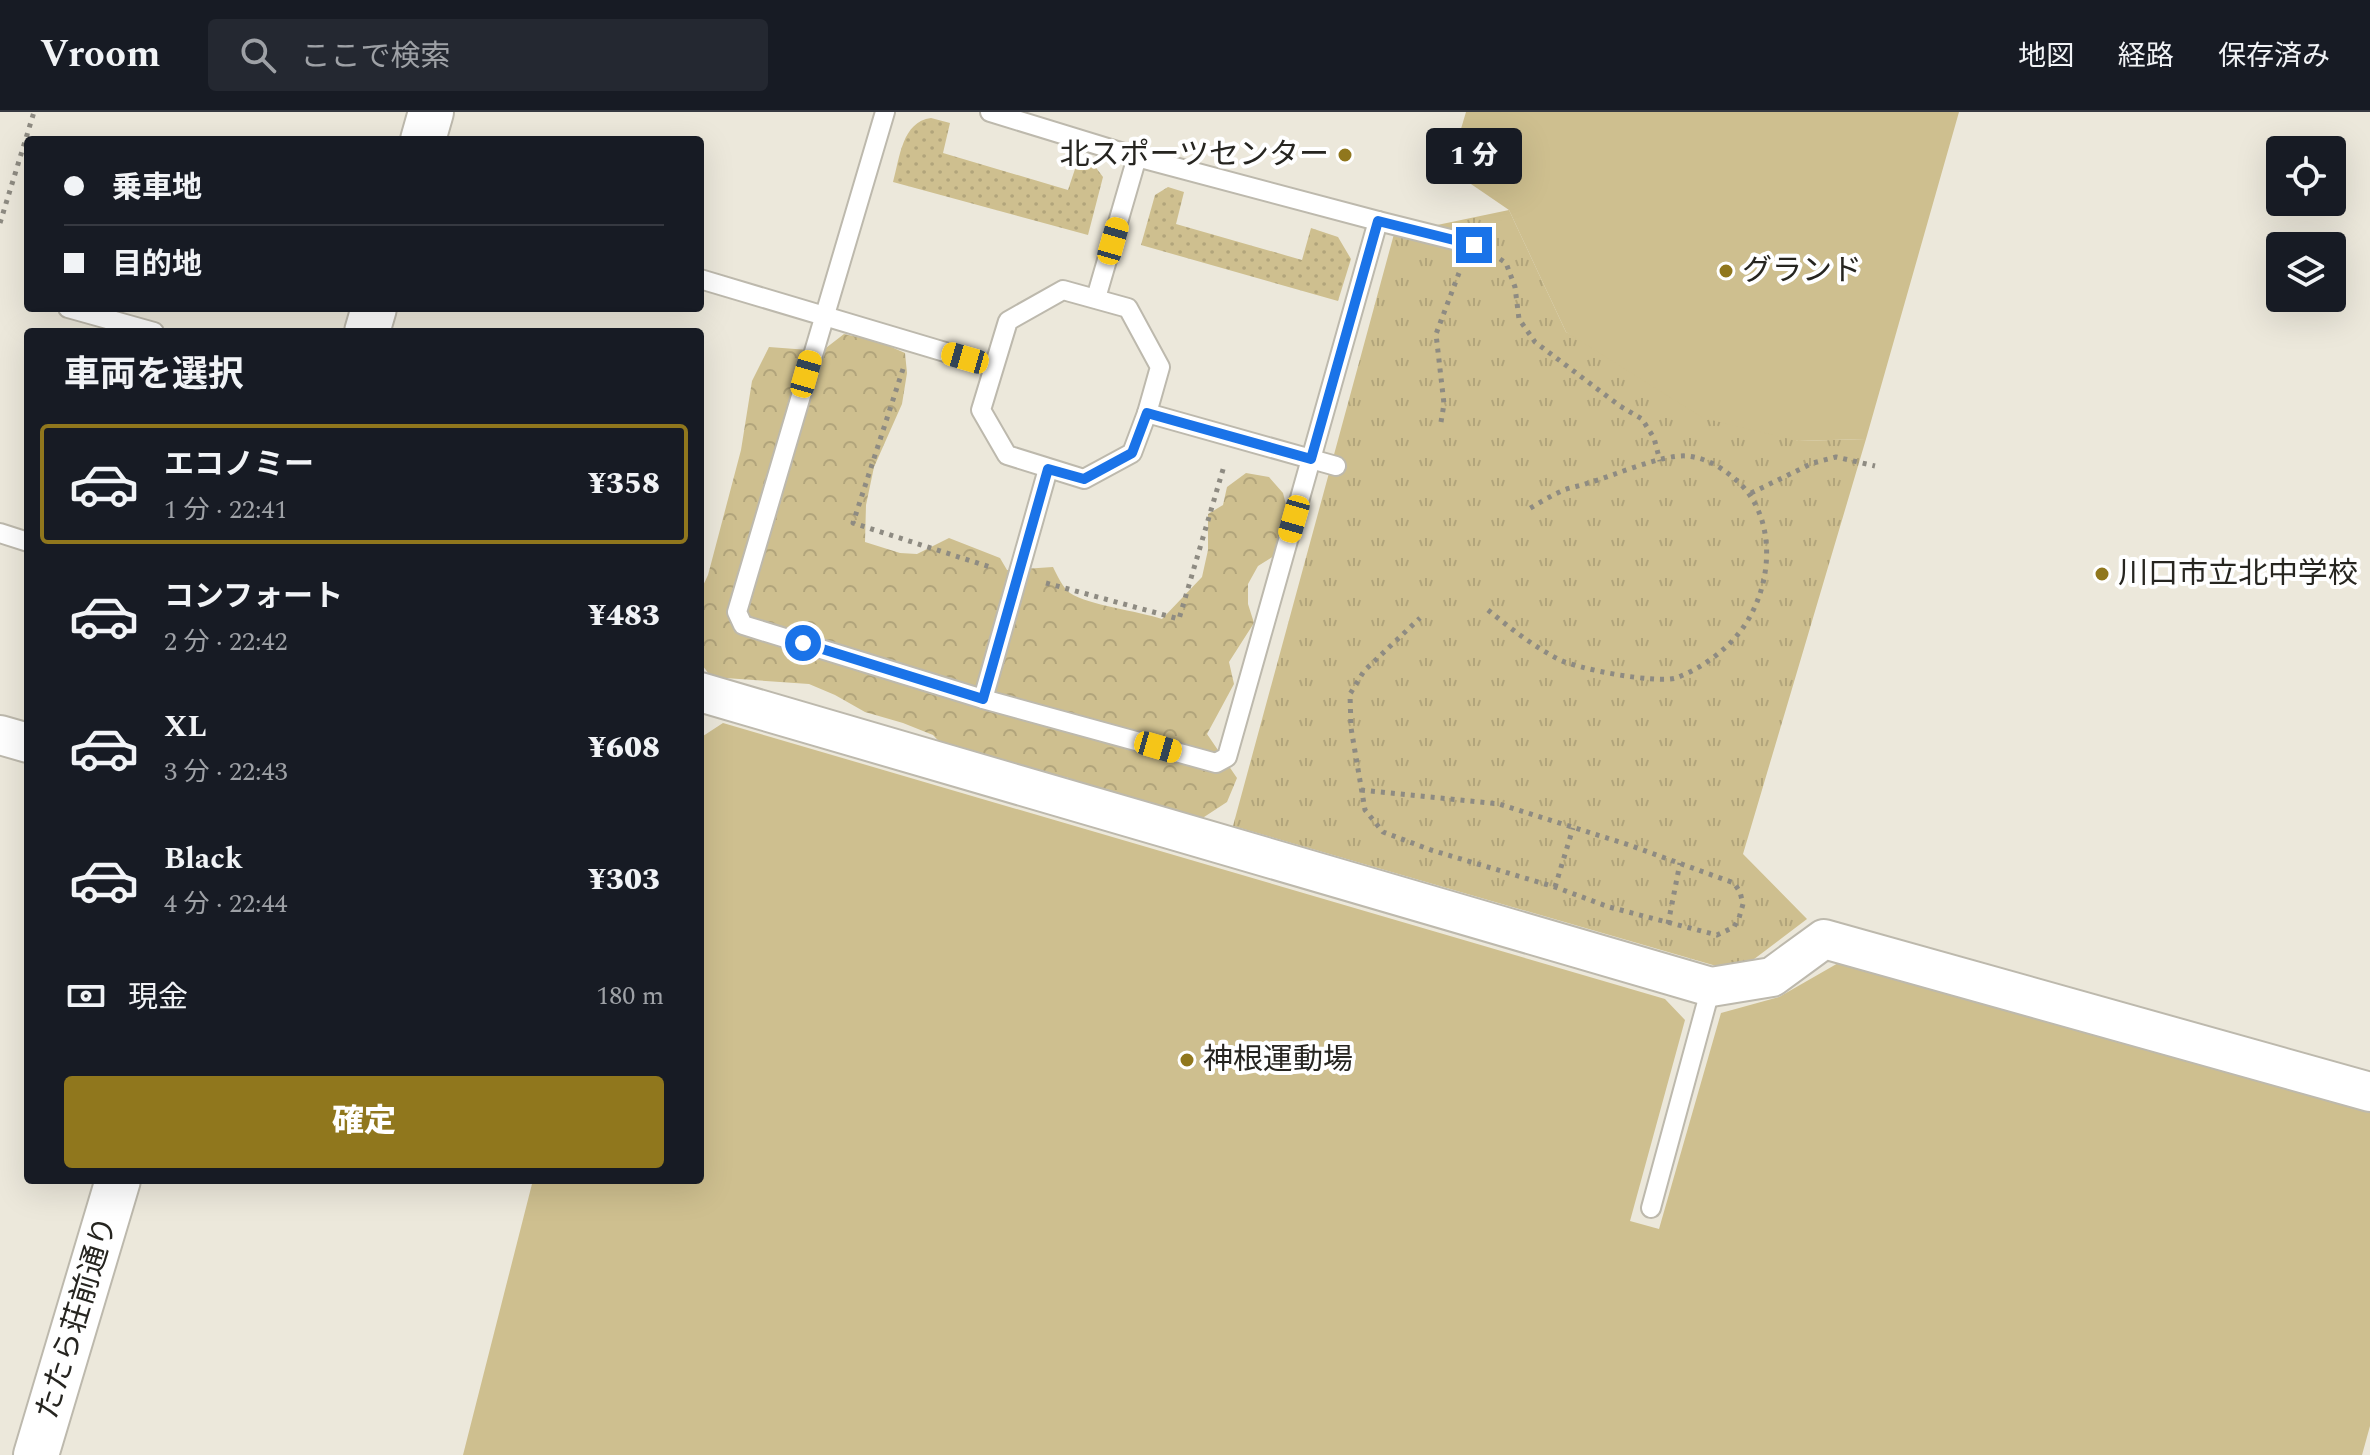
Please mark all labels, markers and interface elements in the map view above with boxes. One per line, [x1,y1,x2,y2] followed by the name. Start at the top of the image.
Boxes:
[208,19,768,91] search box
[40,26,160,84] text: Vroom
[236,33,280,77] icon: search
[300,34,450,80] text: ここで検索
[2018,35,2074,78] text: 地図
[2118,35,2174,78] text: 経路
[2218,35,2330,78] text: 保存済み
[1426,129,1522,185] callout: 1 分
[1060,132,1329,178] place label: 北スポーツセンター
[1450,136,1498,176] text: 1 分
[2266,136,2346,312] map controls
[2266,136,2346,216] button: locate
[1336,146,1354,164] marker: 北スポーツセンター
[112,165,202,211] text: 乗車地
[1095,215,1131,267] car
[1456,227,1492,263] route end
[2266,232,2346,312] button: layers
[112,242,202,288] text: 目的地
[1742,248,1862,294] place label: グランド
[1717,262,1735,280] marker: グランド
[939,340,991,376] car
[64,348,244,403] text: 車両を選択
[788,348,824,400] car
[164,442,314,488] text: エコノミー
[68,448,140,520] icon: car
[588,461,660,507] text: ¥358
[164,490,288,530] text: 1 分 · 22:41
[1276,493,1312,545] car
[2118,551,2358,597] place label: 川口市立北中学校
[2093,565,2111,583] marker: 川口市立北中学校
[164,574,343,620] text: コンフォート
[68,580,140,652] icon: car
[588,593,660,639] text: ¥483
[164,622,288,662] text: 2 分 · 22:42
[785,625,821,661] route start
[164,704,207,750] text: XL
[68,712,140,784] icon: car
[588,725,660,771] text: ¥608
[1132,729,1184,765] car
[164,752,288,792] text: 3 分 · 22:43
[164,836,243,882] text: Black
[68,844,140,916] icon: car
[588,857,660,903] text: ¥303
[164,884,288,924] text: 4 分 · 22:44
[64,974,108,1018] icon: cash
[128,975,188,1021] text: 現金
[596,976,664,1016] text: 180 m
[1203,1037,1353,1083] place label: 神根運動場
[1178,1051,1196,1069] marker: 神根運動場
[64,1076,664,1168] button: 確定
[24,1211,130,1425] street label: たたら荘前通り

